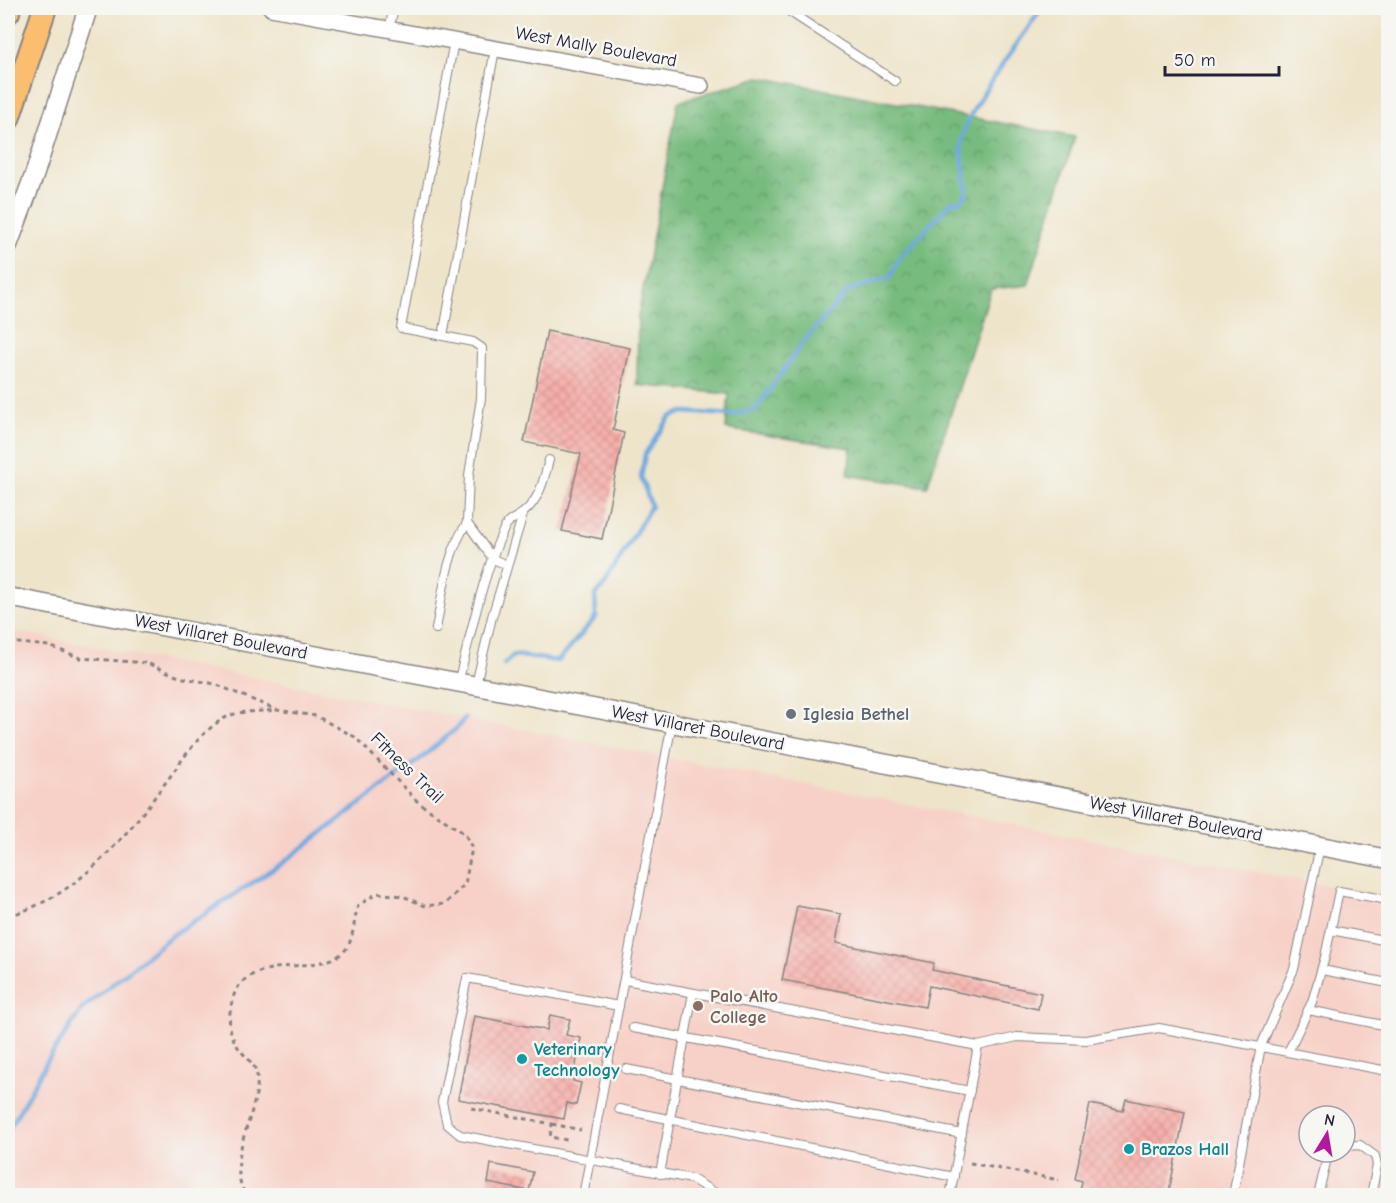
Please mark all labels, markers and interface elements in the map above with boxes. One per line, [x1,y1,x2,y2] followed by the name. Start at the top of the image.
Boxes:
[514,22,678,72] street label: West Mally Boulevard
[1165,39,1279,77] scale bar
[1174,50,1216,71] text: 50 m
[133,610,309,664] street label: West Villaret Boulevard
[610,701,786,755] street label: West Villaret Boulevard
[803,704,909,725] place label: Iglesia Bethel
[784,707,798,721] marker: Iglesia Bethel
[366,728,448,808] street label: Fitness Trail
[1088,792,1264,846] street label: West Villaret Boulevard
[710,986,778,1028] place label: Palo Alto College
[691,999,705,1013] marker: Palo Alto College
[534,1039,620,1081] place label: Veterinary Technology
[515,1052,529,1066] marker: Veterinary Technology
[1297,1104,1357,1164] north arrow
[1323,1110,1337,1130] text: N
[1141,1139,1229,1160] place label: Brazos Hall
[1122,1142,1136,1156] marker: Brazos Hall

